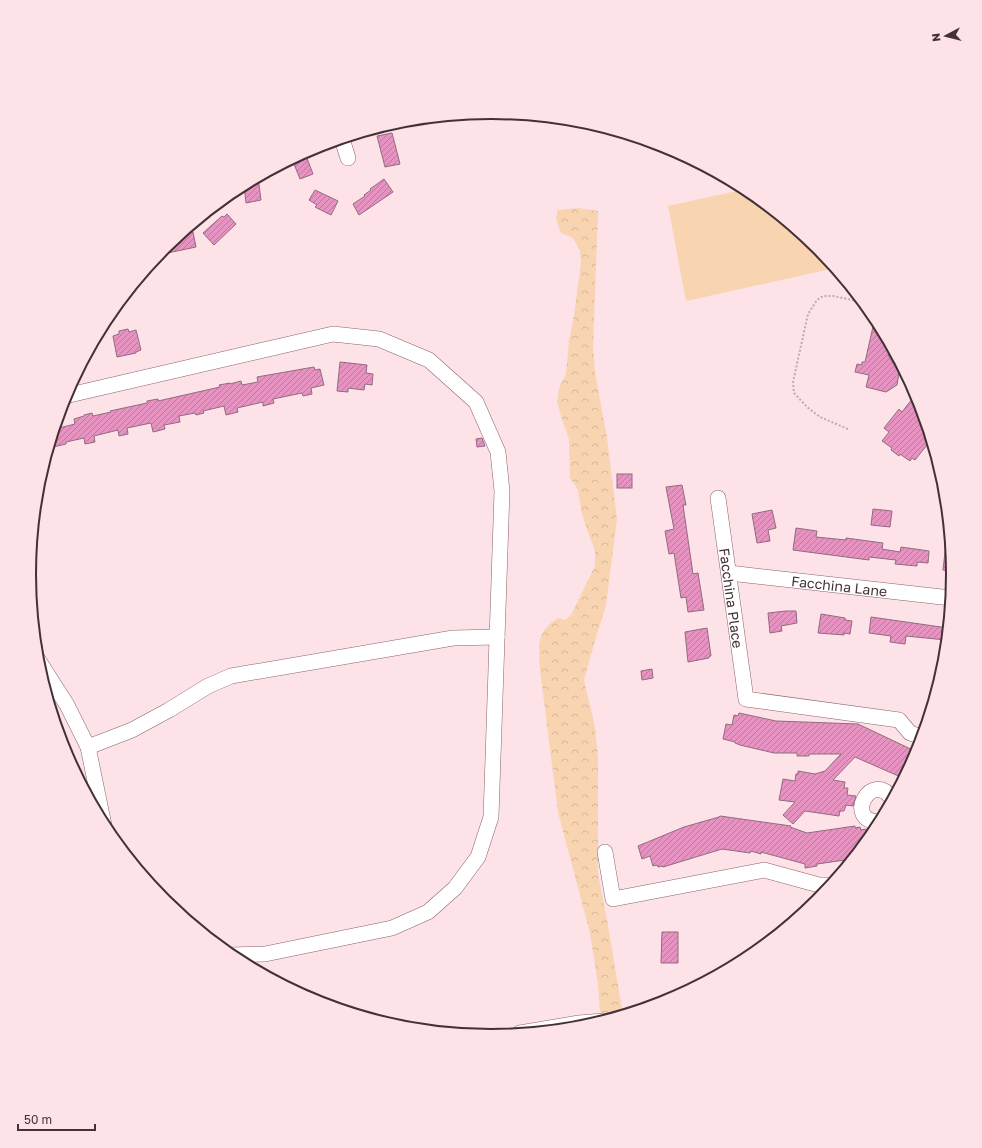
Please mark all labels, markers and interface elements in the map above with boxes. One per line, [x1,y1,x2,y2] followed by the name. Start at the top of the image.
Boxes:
[926,16,966,56] north arrow
[929,32,943,42] text: N
[717,547,747,649] street label: Facchina Place
[790,572,888,599] street label: Facchina Lane
[18,1106,95,1132] scale bar
[24,1112,52,1127] text: 50 m

